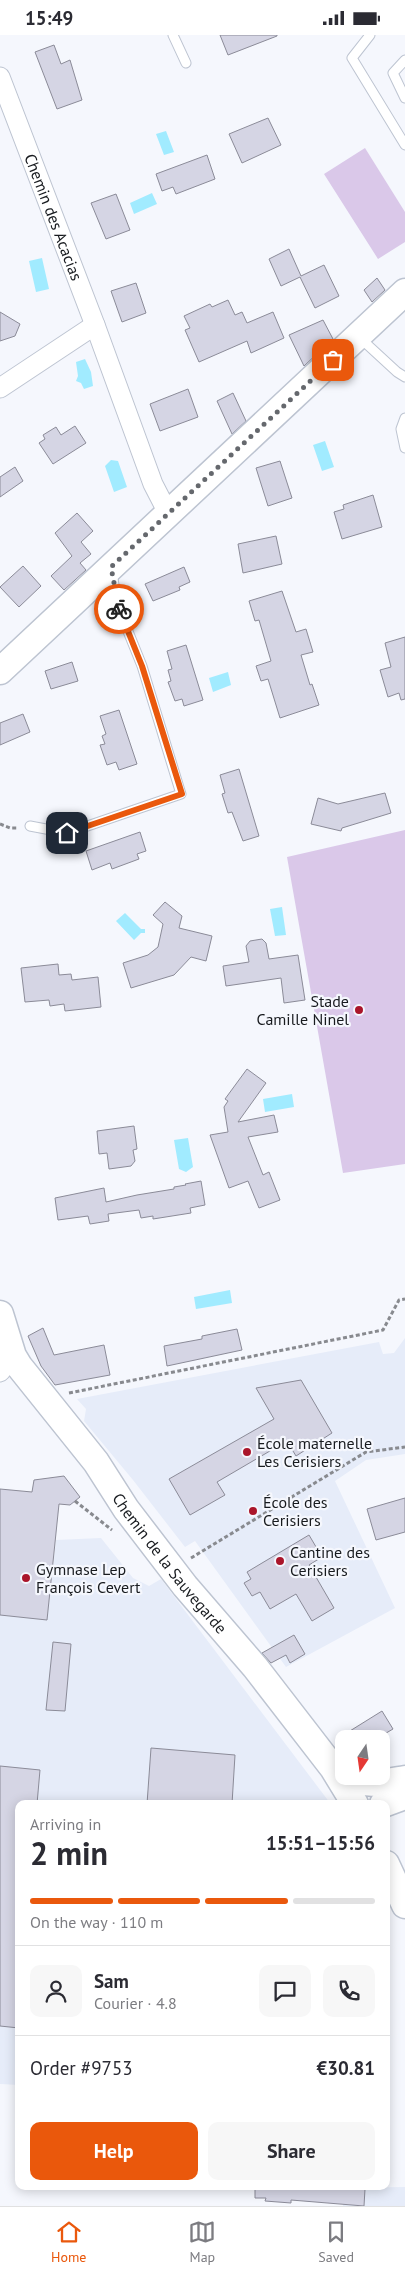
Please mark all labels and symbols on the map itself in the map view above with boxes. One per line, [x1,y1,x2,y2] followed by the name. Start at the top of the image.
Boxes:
[20,151,87,284] street label: Chemin des Acacias
[312,339,354,381] pin
[94,584,144,634] courier
[46,812,88,854] pin
[257,991,349,1029] place label: Stade Camille Ninel
[353,1004,365,1016] marker: Stade Camille Ninel
[257,1433,372,1471] place label: École maternelle Les Cerisiers
[241,1446,253,1458] marker: École maternelle Les Cerisiers
[108,1489,231,1637] street label: Chemin de la Sauvegarde
[263,1492,328,1530] place label: École des Cerisiers
[247,1505,259,1517] marker: École des Cerisiers
[290,1542,370,1580] place label: Cantine des Cerisiers
[274,1555,286,1567] marker: Cantine des Cerisiers
[36,1559,141,1597] place label: Gymnase Lep François Cevert
[20,1572,32,1584] marker: Gymnase Lep François Cevert
[335,1730,390,1785] north arrow

